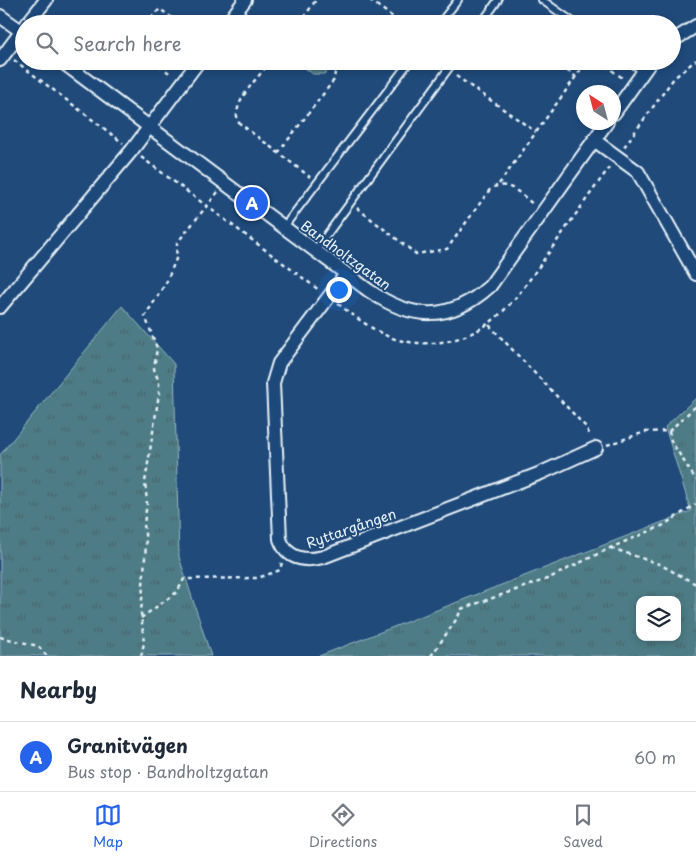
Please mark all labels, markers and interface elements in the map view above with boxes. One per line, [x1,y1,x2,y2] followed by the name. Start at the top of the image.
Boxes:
[15,15,681,70] search box
[33,29,61,57] icon: search
[73,29,182,57] text: Search here
[576,85,621,130] north arrow
[236,184,268,222] pin: A
[296,215,396,295] street label: Bandholtzgatan
[326,277,352,303] your location
[303,503,399,553] street label: Ryttargången
[636,596,681,641] map controls
[636,596,681,641] button: layers
[20,673,97,705] text: Nearby
[67,731,188,759] text: Granitvägen
[30,745,42,769] text: A
[634,745,676,769] text: 60 m
[67,759,269,783] text: Bus stop · Bandholtzgatan
[93,801,123,852] tab: Map
[309,801,377,852] tab: Directions
[563,801,603,852] tab: Saved

